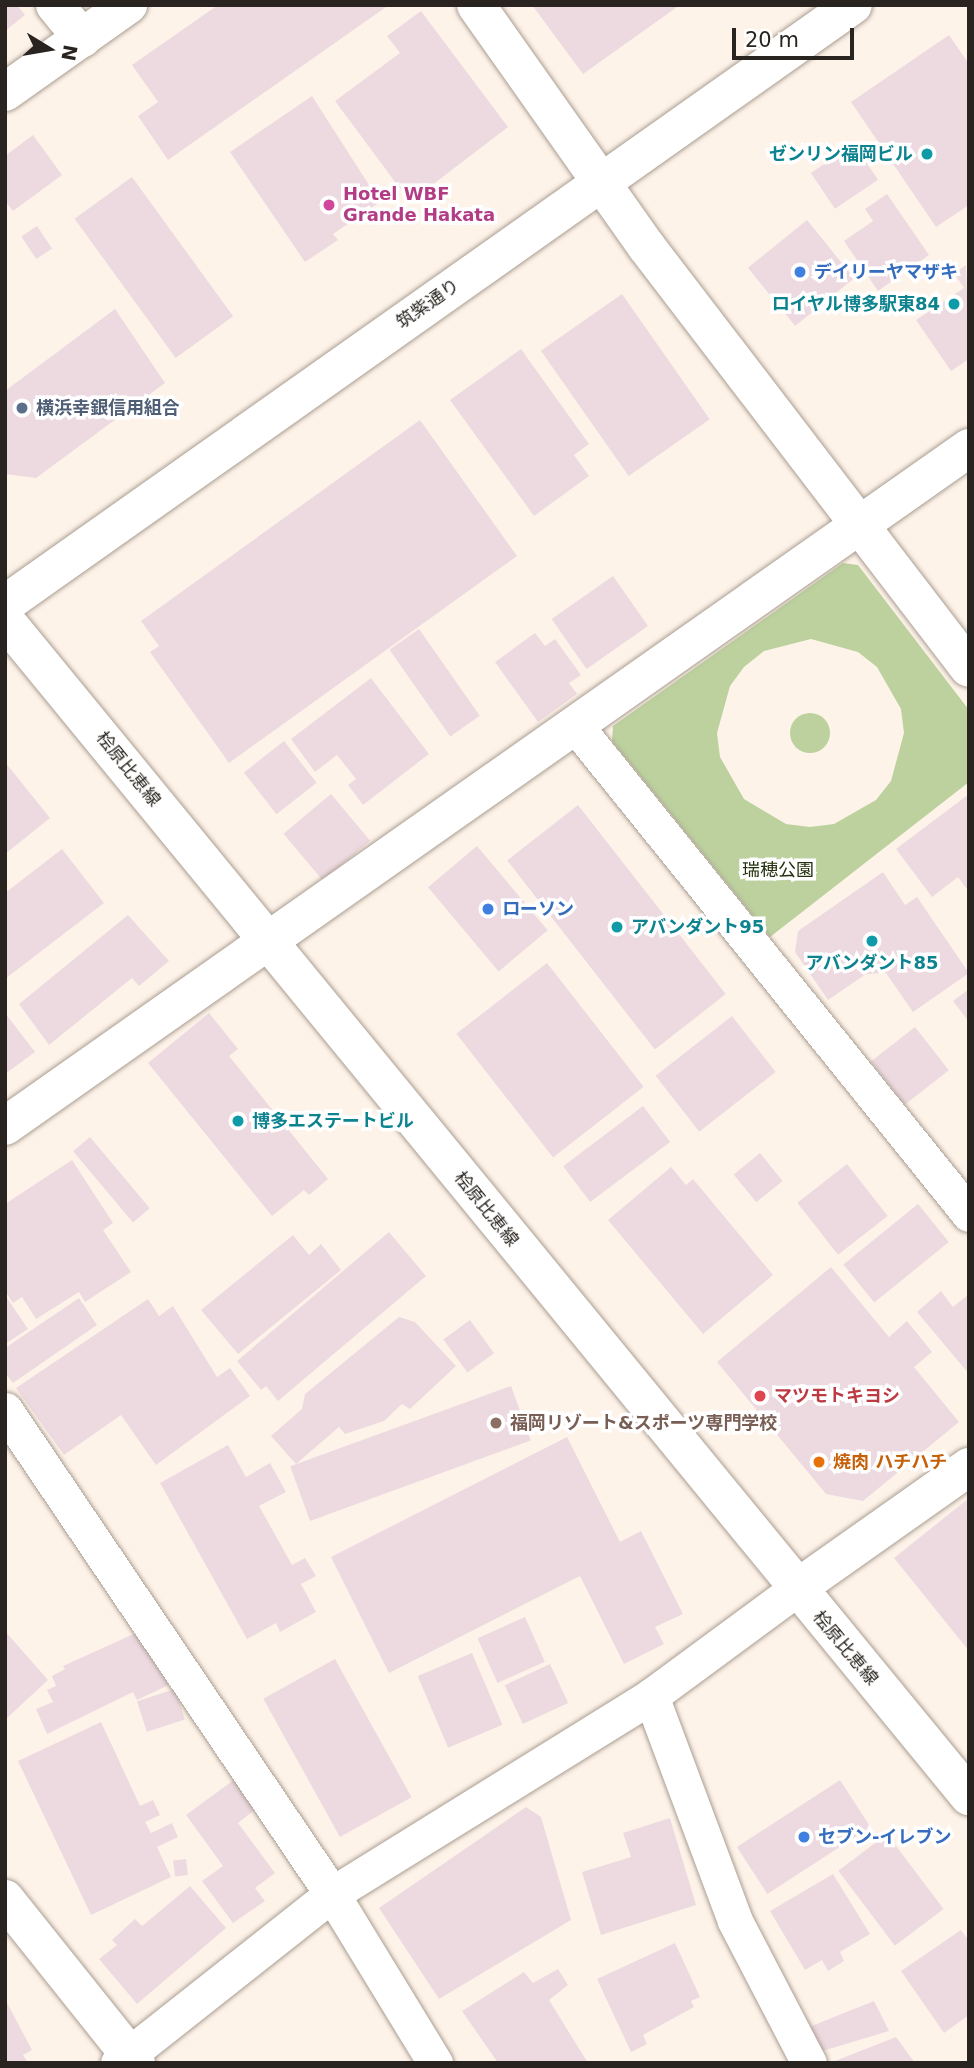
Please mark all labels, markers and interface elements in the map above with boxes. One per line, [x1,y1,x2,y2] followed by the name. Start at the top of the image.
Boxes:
[14,14,84,84] north arrow
[736,14,858,58] scale bar
[745,28,799,52] text: 20 m
[57,43,82,63] text: N
[769,143,913,165] place label: ゼンリン福岡ビル
[919,146,935,162] marker: ゼンリン福岡ビル
[343,184,495,227] place label: Hotel WBF Grande Hakata
[321,197,337,213] marker: Hotel WBF Grande Hakata
[814,261,958,283] place label: デイリーヤマザキ
[792,264,808,280] marker: デイリーヤマザキ
[392,275,464,333] street label: 筑紫通り
[771,293,940,315] place label: ロイヤル博多駅東84
[946,296,962,312] marker: ロイヤル博多駅東84
[36,397,180,419] place label: 横浜幸銀信用組合
[14,400,30,416] marker: 横浜幸銀信用組合
[91,727,165,811] street label: 桧原比恵線
[742,859,814,881] park label: 瑞穂公園
[502,898,574,920] place label: ローソン
[480,901,496,917] marker: ローソン
[631,916,764,938] place label: アバンダント95
[609,919,625,935] marker: アバンダント95
[864,933,880,949] marker: アバンダント85
[805,952,939,974] place label: アバンダント85
[252,1110,414,1132] place label: 博多エステートビル
[230,1113,246,1129] marker: 博多エステートビル
[449,1167,523,1251] street label: 桧原比恵線
[774,1385,900,1407] place label: マツモトキヨシ
[752,1388,768,1404] marker: マツモトキヨシ
[510,1412,778,1434] place label: 福岡リゾート&スポーツ専門学校
[488,1415,504,1431] marker: 福岡リゾート&スポーツ専門学校
[833,1451,947,1473] place label: 焼肉 ハチハチ
[811,1454,827,1470] marker: 焼肉 ハチハチ
[808,1607,882,1689] street label: 桧原比恵線
[818,1826,951,1848] place label: セブン-イレブン
[796,1829,812,1845] marker: セブン-イレブン

